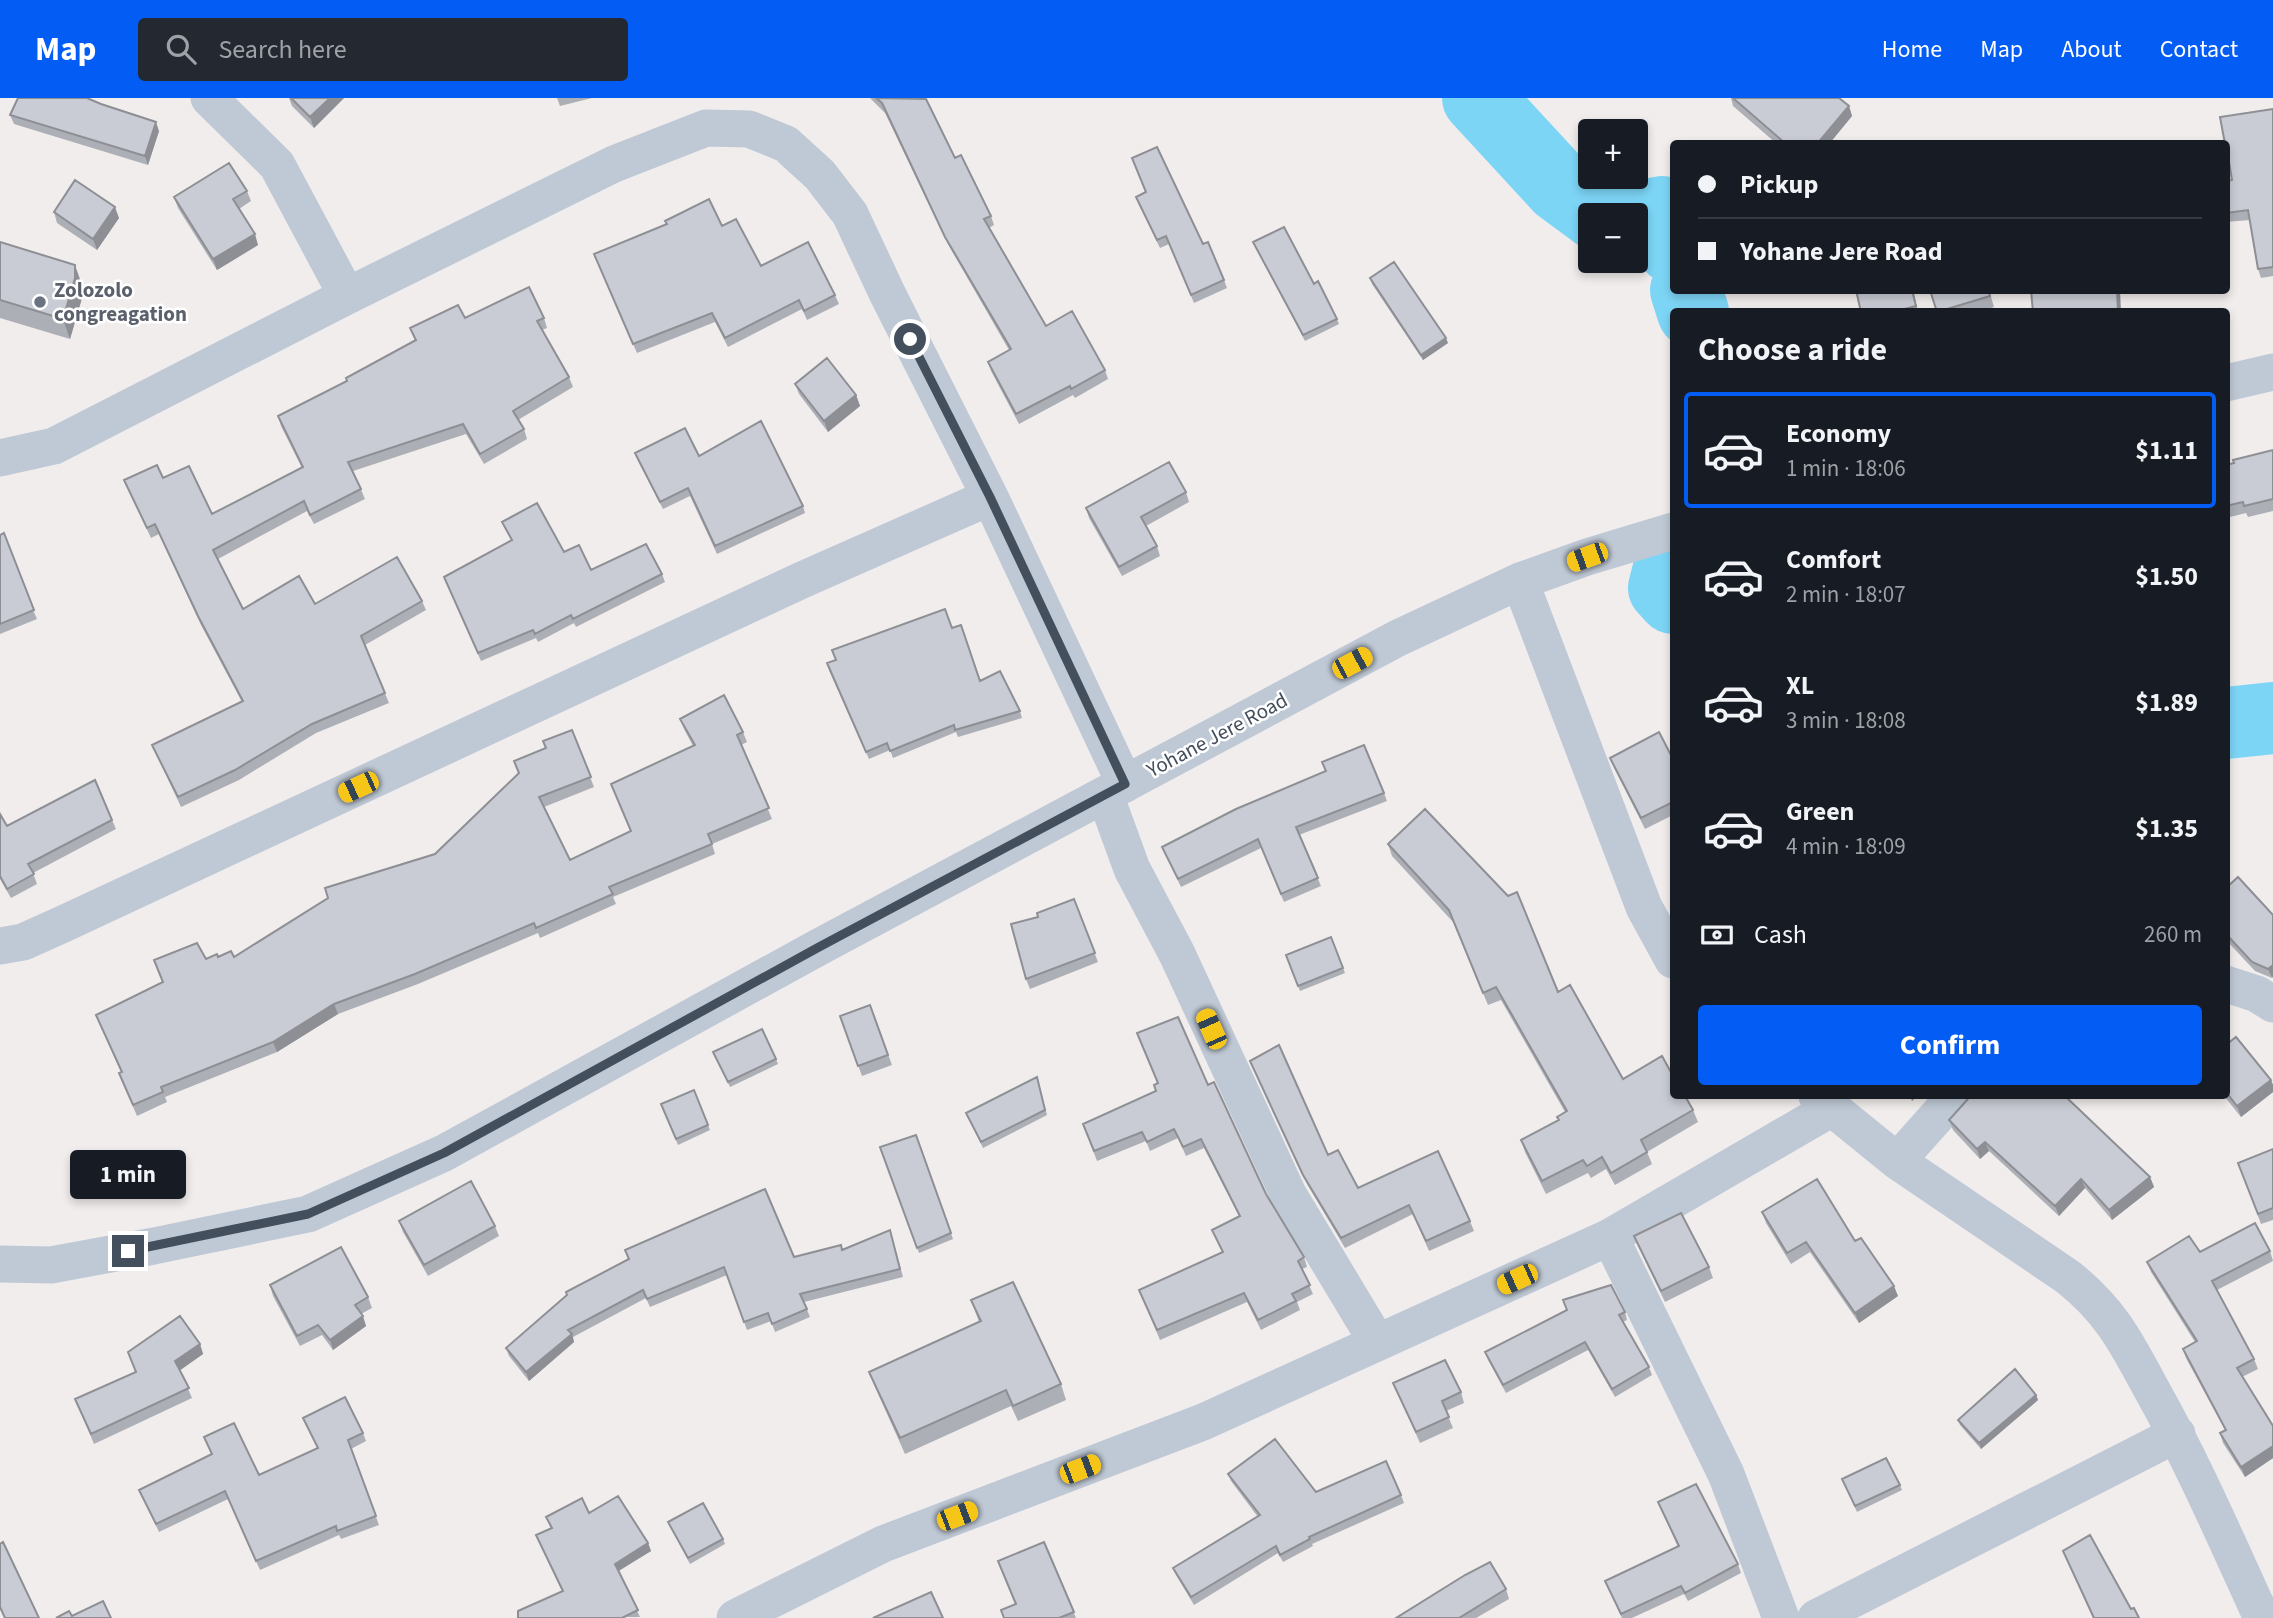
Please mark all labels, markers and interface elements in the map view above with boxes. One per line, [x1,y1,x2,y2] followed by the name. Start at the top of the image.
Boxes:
[138,18,628,81] search box
[35,26,96,73] text: Map
[162,30,200,68] icon: search
[218,31,347,68] text: Search here
[1882,32,1942,67] text: Home
[1980,32,2023,67] text: Map
[2061,32,2122,67] text: About
[2160,32,2238,67] text: Contact
[1578,119,1648,273] map controls
[1578,119,1648,189] button: +
[1740,166,1818,203] text: Pickup
[1578,203,1648,273] button: −
[1740,233,1943,270] text: Yohane Jere Road
[54,275,187,329] place label: Zolozolo congreagation
[32,294,48,310] marker: Zolozolo congreagation
[894,323,926,355] route start
[1698,327,1887,373] text: Choose a ride
[1786,415,1891,452] text: Economy
[1702,419,1765,482] icon: car
[2135,432,2198,469] text: $1.11
[1786,452,1906,485] text: 1 min · 18:06
[1564,540,1611,574] car
[1786,541,1881,578] text: Comfort
[1702,545,1765,608] icon: car
[2135,558,2198,595] text: $1.50
[1786,578,1906,611] text: 2 min · 18:07
[1329,644,1376,682] car
[1786,667,1814,704] text: XL
[1702,671,1765,734] icon: car
[2135,684,2198,721] text: $1.89
[1140,685,1293,785] street label: Yohane Jere Road
[1786,704,1906,737] text: 3 min · 18:08
[335,769,382,805] car
[1786,793,1854,830] text: Green
[1702,797,1765,860] icon: car
[2135,810,2198,847] text: $1.35
[1786,830,1906,863] text: 4 min · 18:09
[1698,916,1736,954] icon: cash
[1754,916,1807,953] text: Cash
[2144,918,2202,951] text: 260 m
[1698,1005,2202,1085] button: Confirm
[1193,1006,1230,1052] car
[70,1150,186,1198] callout: 1 min
[100,1158,156,1191] text: 1 min
[112,1235,144,1267] route end
[1494,1261,1541,1297] car
[1057,1452,1104,1486] car
[934,1499,981,1533] car

